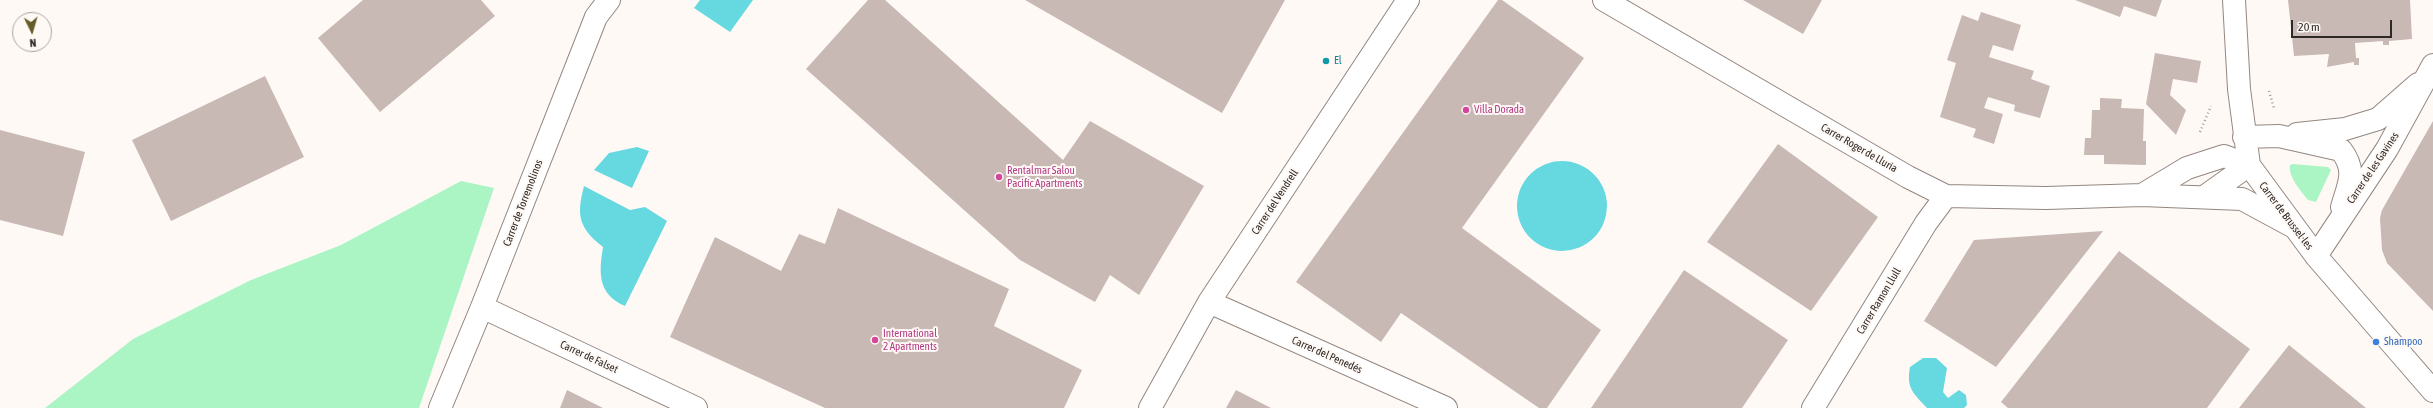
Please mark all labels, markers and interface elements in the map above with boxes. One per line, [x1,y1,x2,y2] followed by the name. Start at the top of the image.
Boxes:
[12,12,52,52] north arrow
[2293,12,2394,38] scale bar
[2298,20,2320,34] text: 20 m
[29,37,37,49] text: N
[1334,54,1342,68] place label: El
[1321,56,1331,66] marker: El
[1474,103,1524,117] place label: Villa Dorada
[1461,105,1471,115] marker: Villa Dorada
[1818,121,1900,175] street label: Carrer Roger de Lluria
[2344,130,2402,206] street label: Carrer de les Gavines
[500,158,546,248] street label: Carrer de Torremolinos
[1007,164,1082,190] place label: Rentalmar Salou Pacific Apartments
[1249,167,1301,237] street label: Carrer del Vendrell
[994,172,1004,182] marker: Rentalmar Salou Pacific Apartments
[2256,179,2316,253] street label: Carrer de Brussel·les
[1854,265,1904,337] street label: Carrer Ramon Llull
[883,327,937,353] place label: International 2 Apartments
[1290,334,1364,376] street label: Carrer del Penedés
[870,335,880,345] marker: International 2 Apartments
[2384,335,2423,349] place label: Shampoo
[2371,337,2381,347] marker: Shampoo
[558,338,620,376] street label: Carrer de Falset

